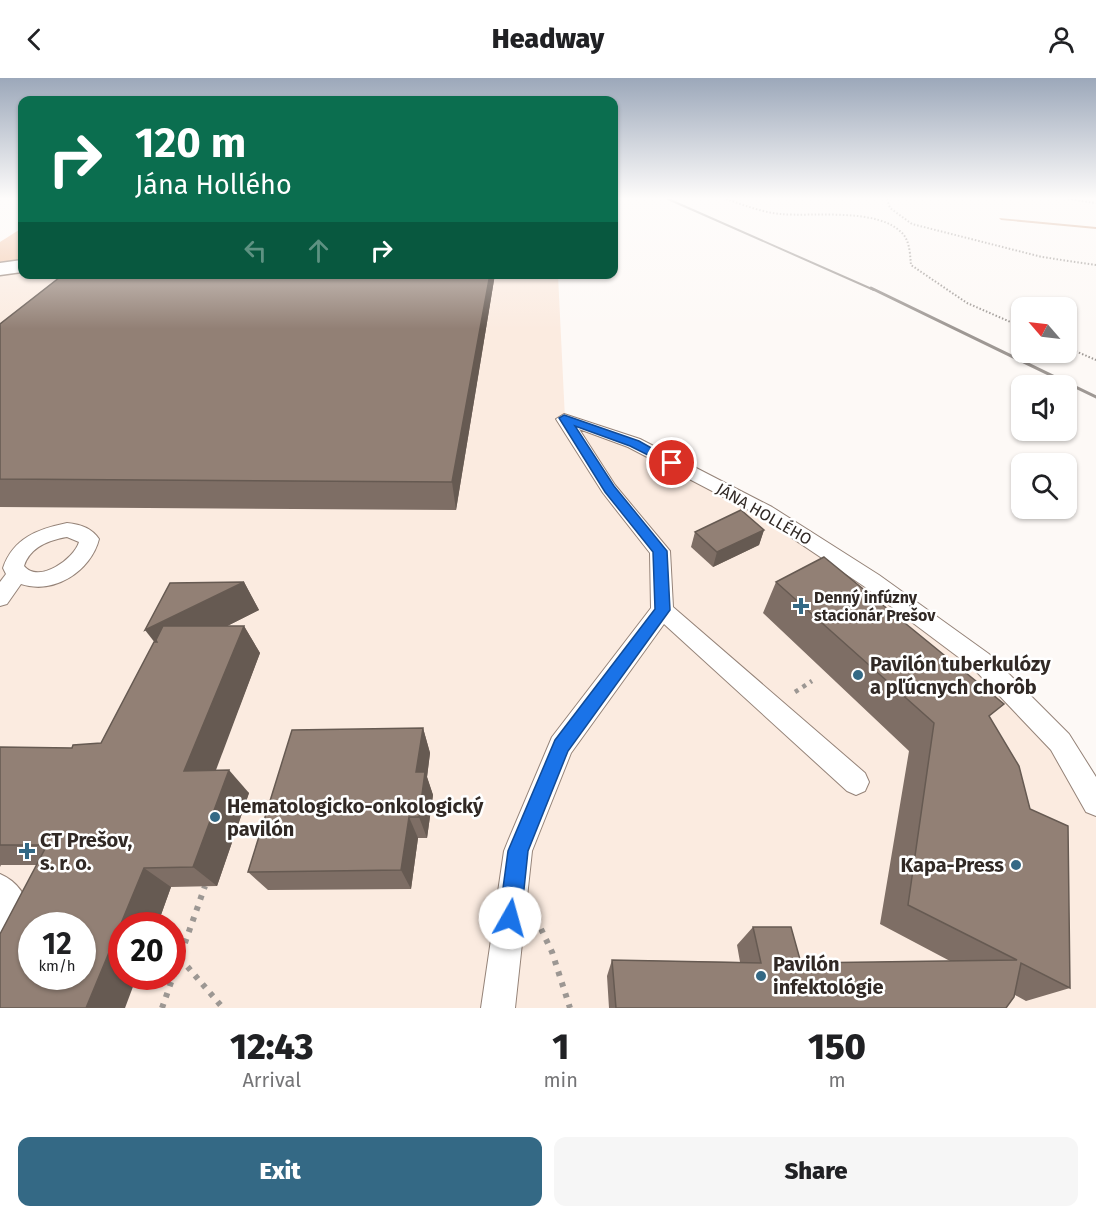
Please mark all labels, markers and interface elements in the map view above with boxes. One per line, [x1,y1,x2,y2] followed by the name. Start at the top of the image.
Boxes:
[18,23,51,56] icon: back
[492,23,604,55] text: Headway
[1045,23,1078,56] icon: person
[135,118,246,168] text: 120 m
[36,120,114,198] icon: right
[135,169,292,201] text: Jána Hollého
[239,234,272,267] icon: left
[302,234,335,267] icon: ahead
[365,234,398,267] icon: right
[1011,297,1077,363] north arrow
[1011,297,1077,519] map controls
[1011,375,1077,441] button: sound
[646,437,697,488] pin
[655,446,688,479] icon: arrive
[1011,453,1077,519] button: search
[713,478,815,549] street label: JÁNA HOLLÉHO
[814,588,936,625] place label: Denný infúzny stacionár Prešov
[792,597,810,615] marker: Denný infúzny stacionár Prešov
[870,652,1051,699] place label: Pavilón tuberkulózy a pľúcnych chorôb
[851,668,865,682] marker: Pavilón tuberkulózy a pľúcnych chorôb
[227,794,484,841] place label: Hematologicko-onkologický pavilón
[208,810,222,824] marker: Hematologicko-onkologický pavilón
[40,828,133,875] place label: CT Prešov, s. r. o.
[18,842,36,860] marker: CT Prešov, s. r. o.
[901,853,1004,877] place label: Kapa-Press
[1009,858,1023,872] marker: Kapa-Press
[478,886,542,950] position arrow
[108,912,186,990] speed limit sign: 20
[42,926,72,962] text: 12
[773,952,883,999] place label: Pavilón infektológie
[38,957,76,975] text: km/h
[754,969,768,983] marker: Pavilón infektológie
[230,1025,313,1069] text: 12:43
[552,1025,569,1069] text: 1
[808,1025,866,1069] text: 150
[242,1068,301,1092] text: Arrival
[543,1068,578,1092] text: min
[828,1068,846,1092] text: m
[18,1137,542,1206] button: Exit
[554,1137,1078,1206] button: Share

